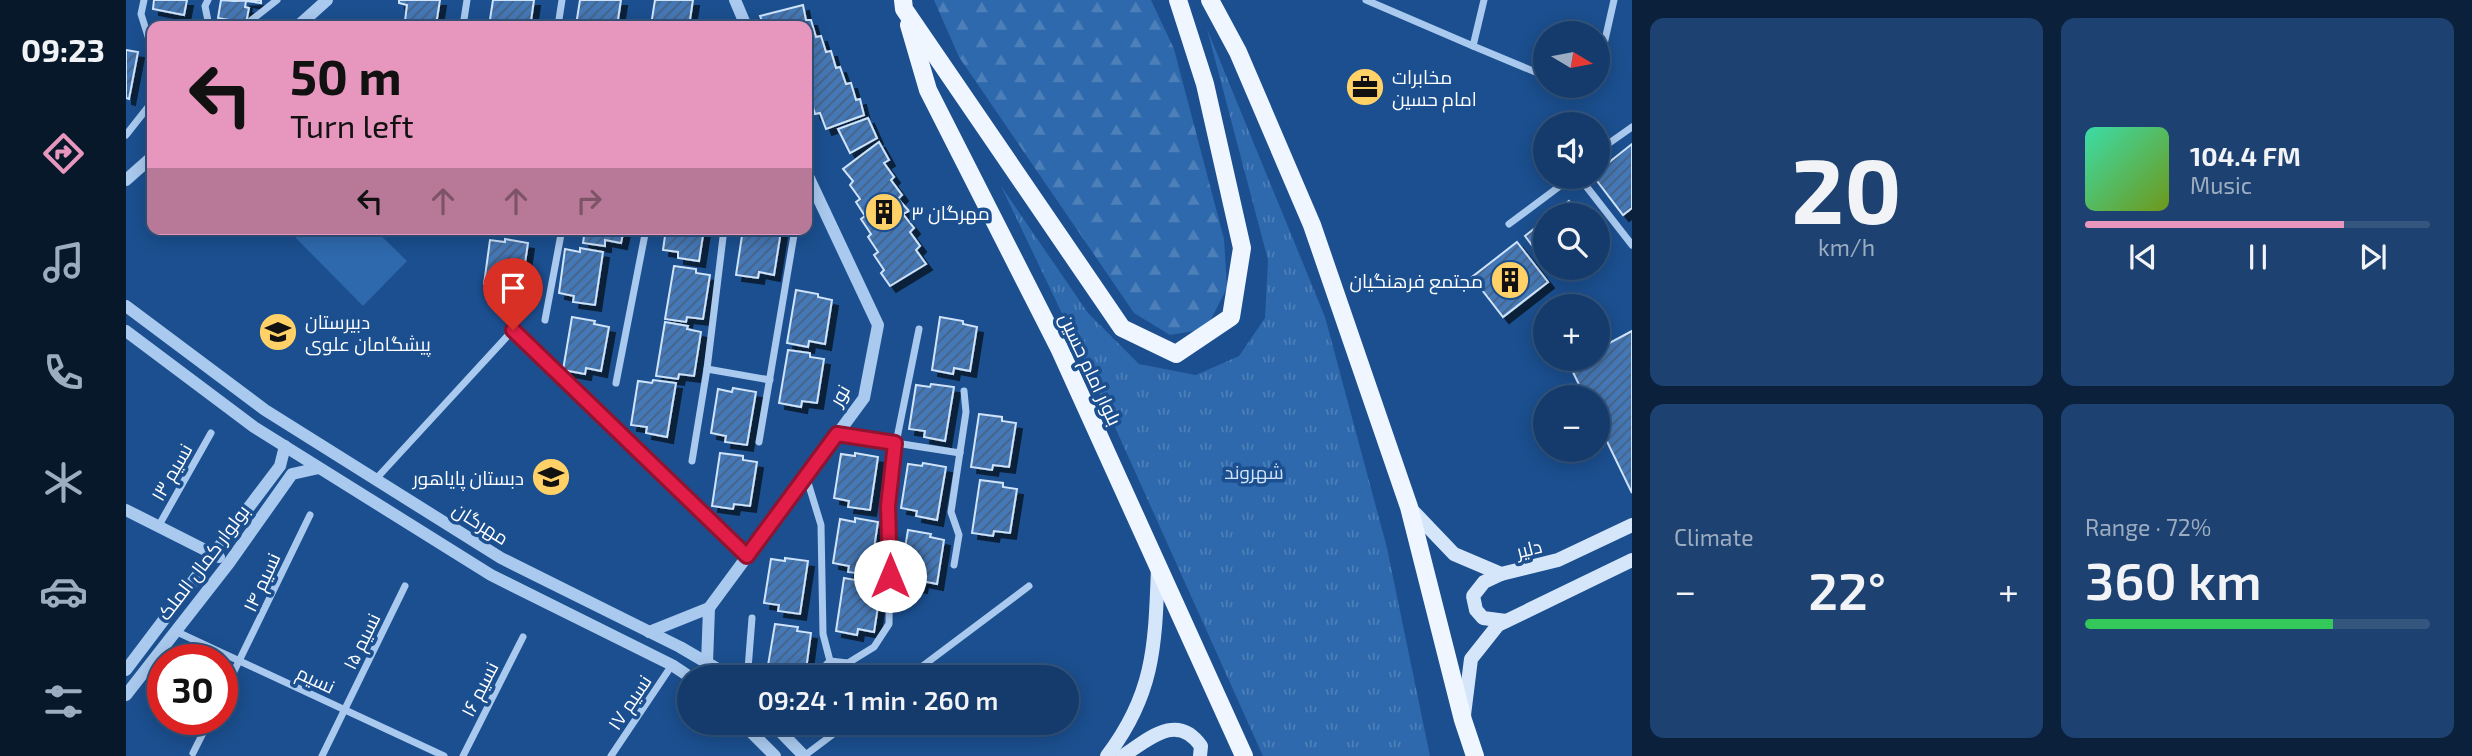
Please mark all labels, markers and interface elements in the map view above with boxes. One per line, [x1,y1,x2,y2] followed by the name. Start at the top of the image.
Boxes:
[1533,21,1610,98] north arrow
[1533,21,1610,462] map controls
[21,30,105,68] text: 09:23
[290,46,402,105] text: 50 m
[175,49,266,140] icon: left
[1392,65,1477,113] place label: مخابرات امام حسین
[1344,66,1386,108] office icon: مخابرات امام حسین
[290,106,414,144] text: Turn left
[1533,112,1610,189] button: sound
[39,129,88,178] icon: directions
[1791,133,1902,242] text: 20
[2190,140,2301,171] text: 104.4 FM
[2190,171,2252,199] text: Music
[351,182,389,220] icon: left
[424,182,462,220] icon: ahead
[497,182,535,220] icon: ahead
[570,182,608,220] icon: right
[863,191,905,233] building icon: مهرگان ۳
[911,201,990,225] place label: مهرگان ۳
[1533,203,1610,280] button: search
[1818,233,1875,261] text: km/h
[39,238,88,287] icon: music
[2124,238,2162,276] icon: previous
[2239,238,2277,276] icon: pause
[2354,238,2392,276] icon: next
[483,258,543,330] pin
[1489,259,1531,301] building icon: مجتمع فرهنگیان
[494,269,532,307] icon: arrive
[1349,269,1483,295] place label: مجتمع فرهنگیان
[1533,294,1610,371] button: +
[1052,309,1127,430] street label: بلوار امام حسین
[305,310,431,357] place label: دبیرستان پیشگامان علوی
[257,311,299,353] school or university icon: دبیرستان پیشگامان علوی
[39,348,88,397] icon: phone
[823,380,855,411] street label: نور
[1533,385,1610,462] button: −
[145,439,199,506] street label: نسیم ۱۳
[530,456,572,498] school or university icon: دبستان پایاهور
[39,458,88,507] icon: climate
[1224,460,1284,484] park label: شهروند
[412,466,524,491] place label: دبستان پایاهور
[448,497,513,550] street label: مهرگان
[152,500,255,625] street label: بولوار کمال الملک
[2085,513,2211,541] text: Range · 72%
[1674,523,1754,551] text: Climate
[1513,534,1544,563] street label: دلیر
[853,539,927,613] position arrow
[2085,548,2262,610] text: 360 km
[237,549,287,616] street label: نسیم ۱۴
[1808,558,1886,620] text: 22°
[39,567,88,616] icon: car
[1674,567,1696,613] text: −
[1998,567,2019,613] text: +
[338,609,387,674] street label: نسیم ۱۵
[147,644,238,735] speed limit sign: 30
[455,658,505,722] street label: نسیم ۱۶
[292,660,339,700] street label: نسیم
[602,670,658,736] street label: نسیم ۱۷
[39,677,88,726] icon: filters
[758,684,998,715] text: 09:24 · 1 min · 260 m

